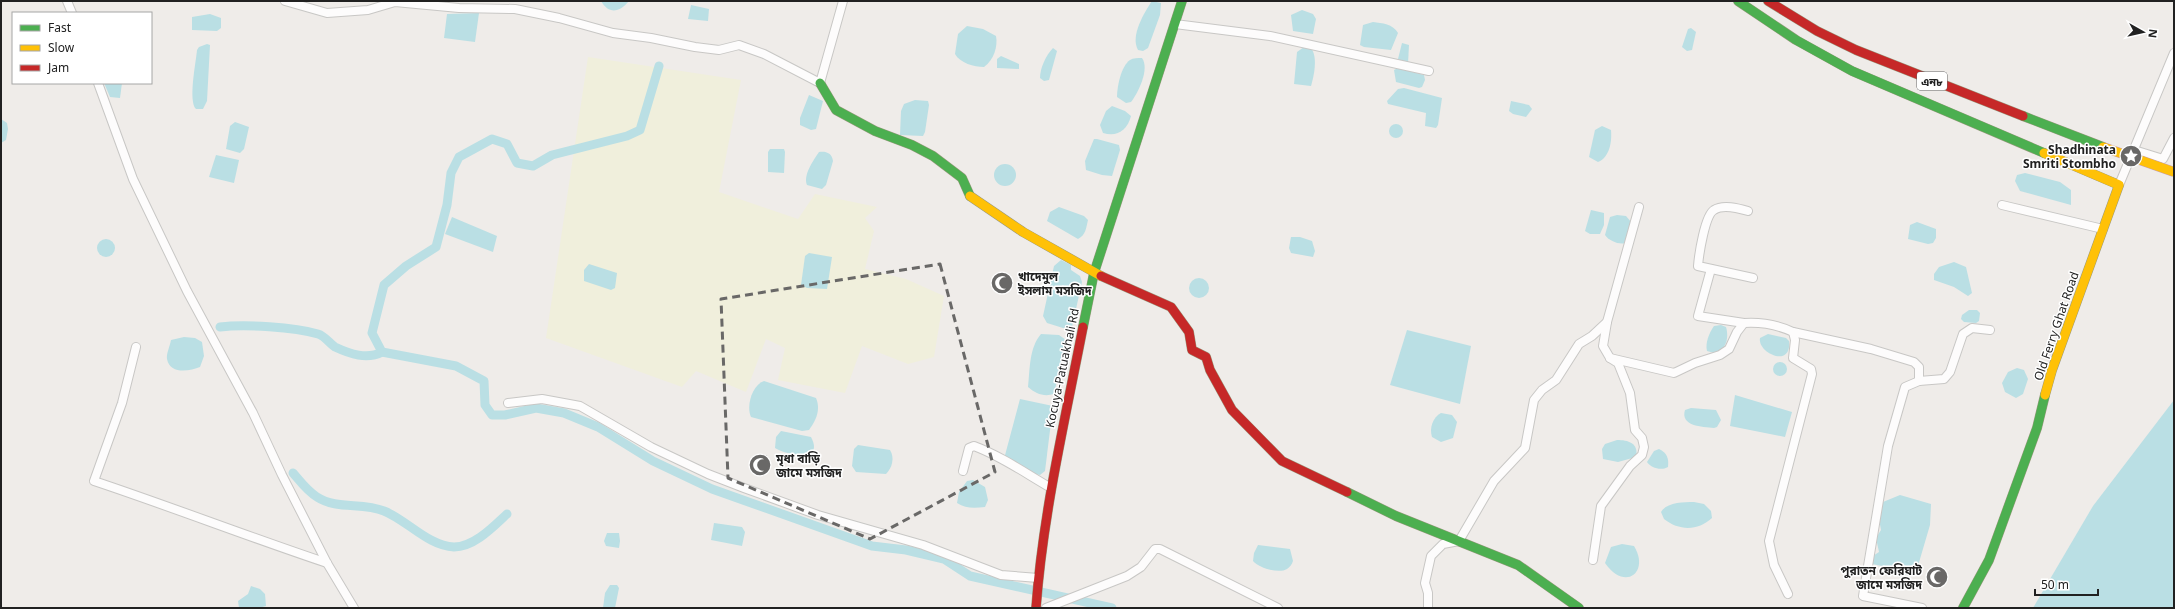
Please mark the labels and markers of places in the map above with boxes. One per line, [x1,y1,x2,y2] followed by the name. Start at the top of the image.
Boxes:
[2023,141,2116,172] place label: Shadhinata Smriti Stombho
[2118,143,2144,169] place icon: Shadhinata Smriti Stombho
[1017,268,1092,299] place label: খাদেমুল ইসলাম মসজিদ
[989,270,1015,296] mosque icon: খাদেমুল ইসলাম মসজিদ
[775,450,842,481] place label: মৃধা বাড়ি জামে মসজিদ
[747,452,773,478] mosque icon: মৃধা বাড়ি জামে মসজিদ
[1841,562,1922,593] place label: পুরাতন ফেরিঘাট জামে মসজিদ
[1924,564,1950,590] mosque icon: পুরাতন ফেরিঘাট জামে মসজিদ

